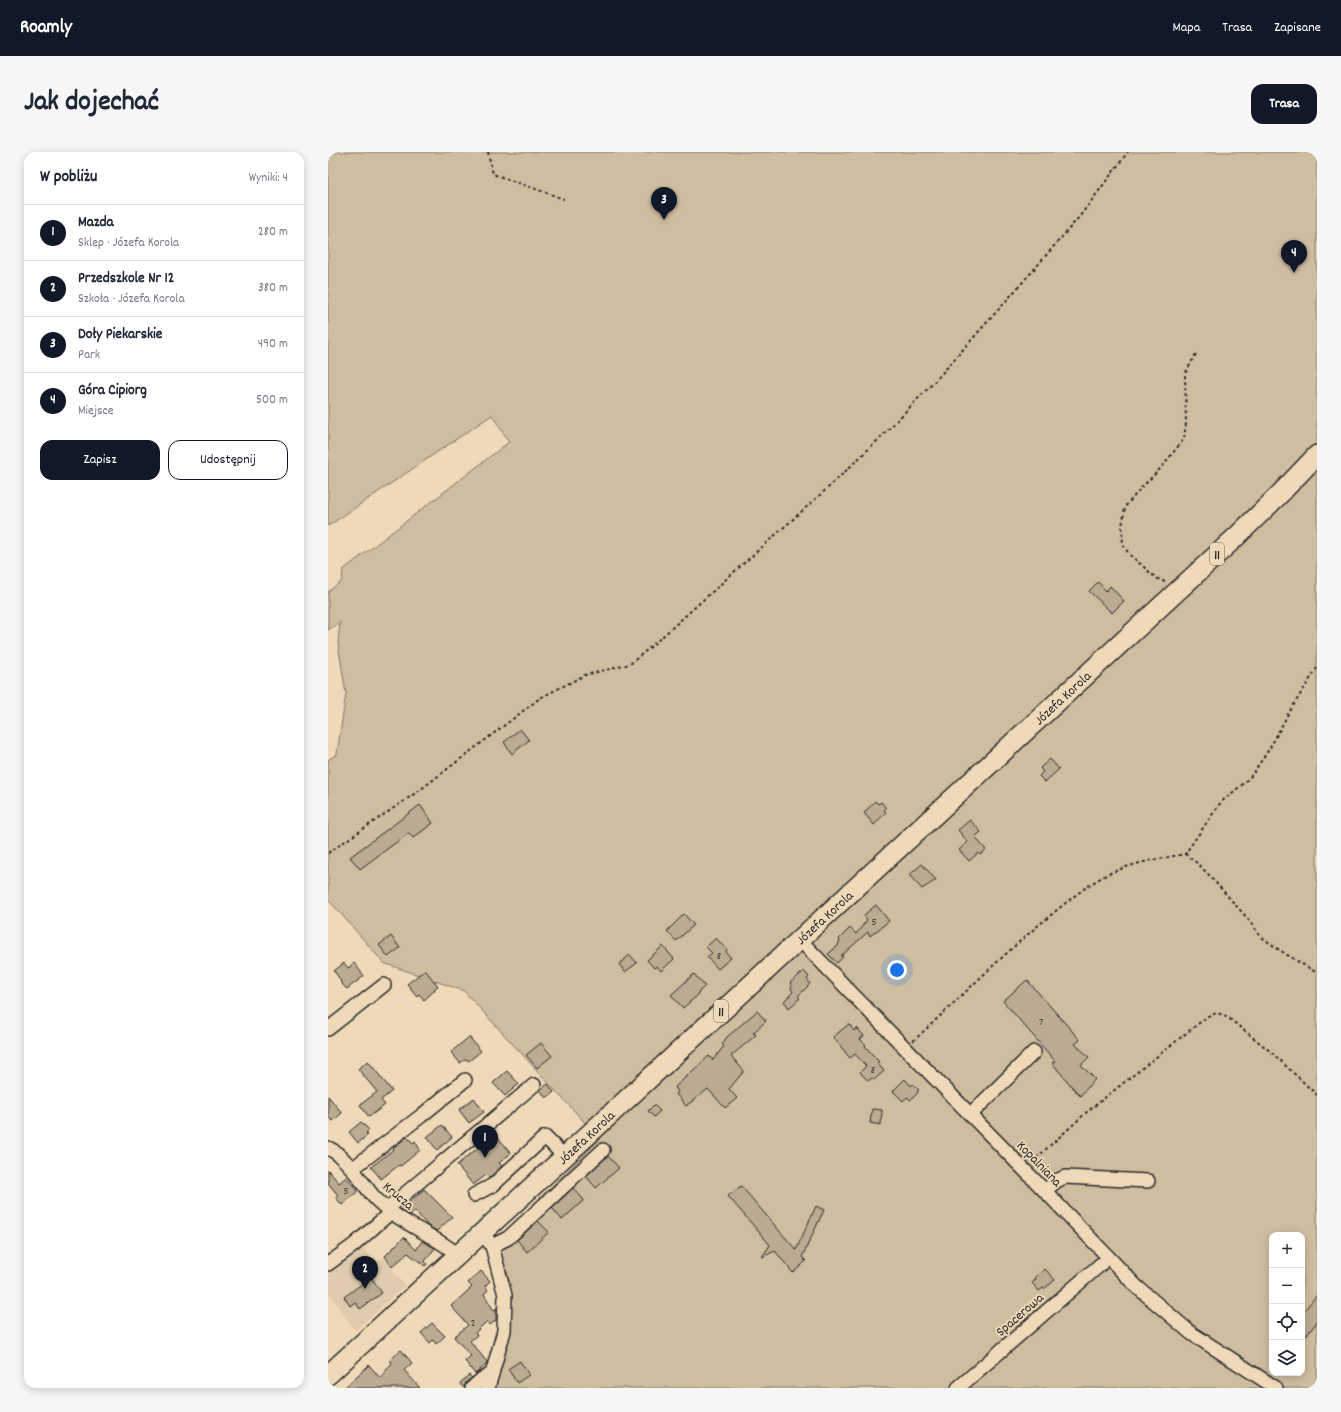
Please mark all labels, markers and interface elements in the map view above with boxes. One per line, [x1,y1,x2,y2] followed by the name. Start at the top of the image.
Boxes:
[20,15,72,42] text: Roamly
[1173,18,1200,38] text: Mapa
[1222,18,1252,38] text: Trasa
[1274,18,1321,38] text: Zapisane
[24,84,159,124] text: Jak dojechać
[1251,84,1317,124] button: Trasa
[40,166,97,190] text: W pobliżu
[249,169,288,188] text: Wyniki: 4
[651,187,677,220] pin: 3
[78,212,114,234] text: Mazda
[52,223,54,242] text: 1
[258,223,288,242] text: 280 m
[78,234,179,253] text: Sklep · Józefa Korola
[1281,240,1307,273] pin: 4
[78,268,174,290] text: Przedszkole Nr 12
[50,279,56,298] text: 2
[258,279,288,298] text: 380 m
[78,290,185,309] text: Szkoła · Józefa Korola
[78,324,162,346] text: Doły Piekarskie
[50,335,56,354] text: 3
[258,335,288,354] text: 490 m
[78,346,100,365] text: Park
[78,380,147,402] text: Góra Cipiorg
[50,391,56,410] text: 4
[256,391,288,410] text: 500 m
[78,402,114,421] text: Miejsce
[40,440,160,480] button: Zapisz
[168,440,288,480] button: Udostępnij
[1210,543,1224,565] road number: 11
[1030,667,1097,731] street label: Józefa Korola
[792,887,859,950] street label: Józefa Korola
[871,914,877,931] house number: 5
[717,948,722,965] house number: 8
[887,960,907,980] your location
[714,1000,728,1022] road number: 11
[1039,1014,1044,1031] house number: 7
[871,1062,876,1079] house number: 8
[554,1106,621,1170] street label: Józefa Korola
[472,1125,498,1158] pin: 1
[1011,1137,1066,1192] street label: Kopalniana
[378,1178,418,1216] street label: Krucza
[343,1183,349,1200] house number: 5
[1269,1232,1305,1376] map controls
[1269,1232,1305,1268] button: +
[352,1256,378,1289] pin: 2
[1269,1268,1305,1304] button: −
[992,1289,1049,1342] street label: Spacerowa
[1269,1304,1305,1340] button: locate
[470,1315,476,1332] house number: 2
[1269,1340,1305,1376] button: layers

